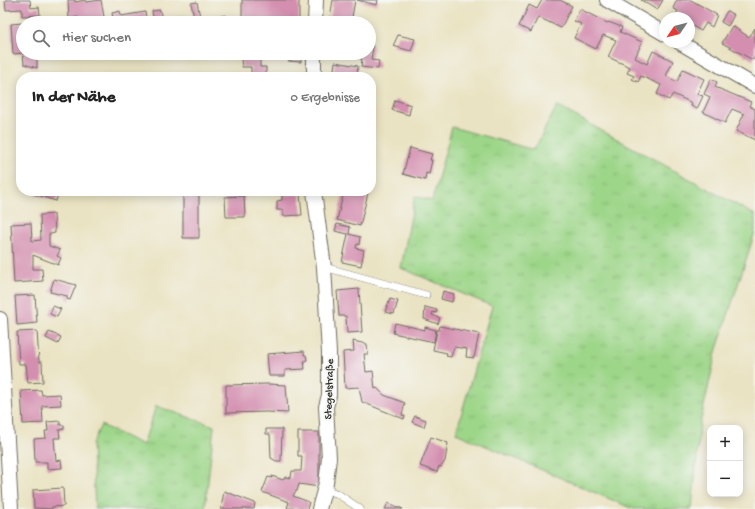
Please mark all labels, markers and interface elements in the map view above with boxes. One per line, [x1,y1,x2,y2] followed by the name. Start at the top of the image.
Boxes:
[659,12,695,48] north arrow
[16,16,376,60] search box
[30,27,52,49] icon: search
[62,29,131,47] text: Hier suchen
[32,88,115,108] text: In der Nähe
[291,91,360,106] text: 0 Ergebnisse
[323,358,337,420] street label: Stegelstraße
[707,425,743,497] map controls
[707,425,743,461] button: +
[707,461,743,497] button: −

